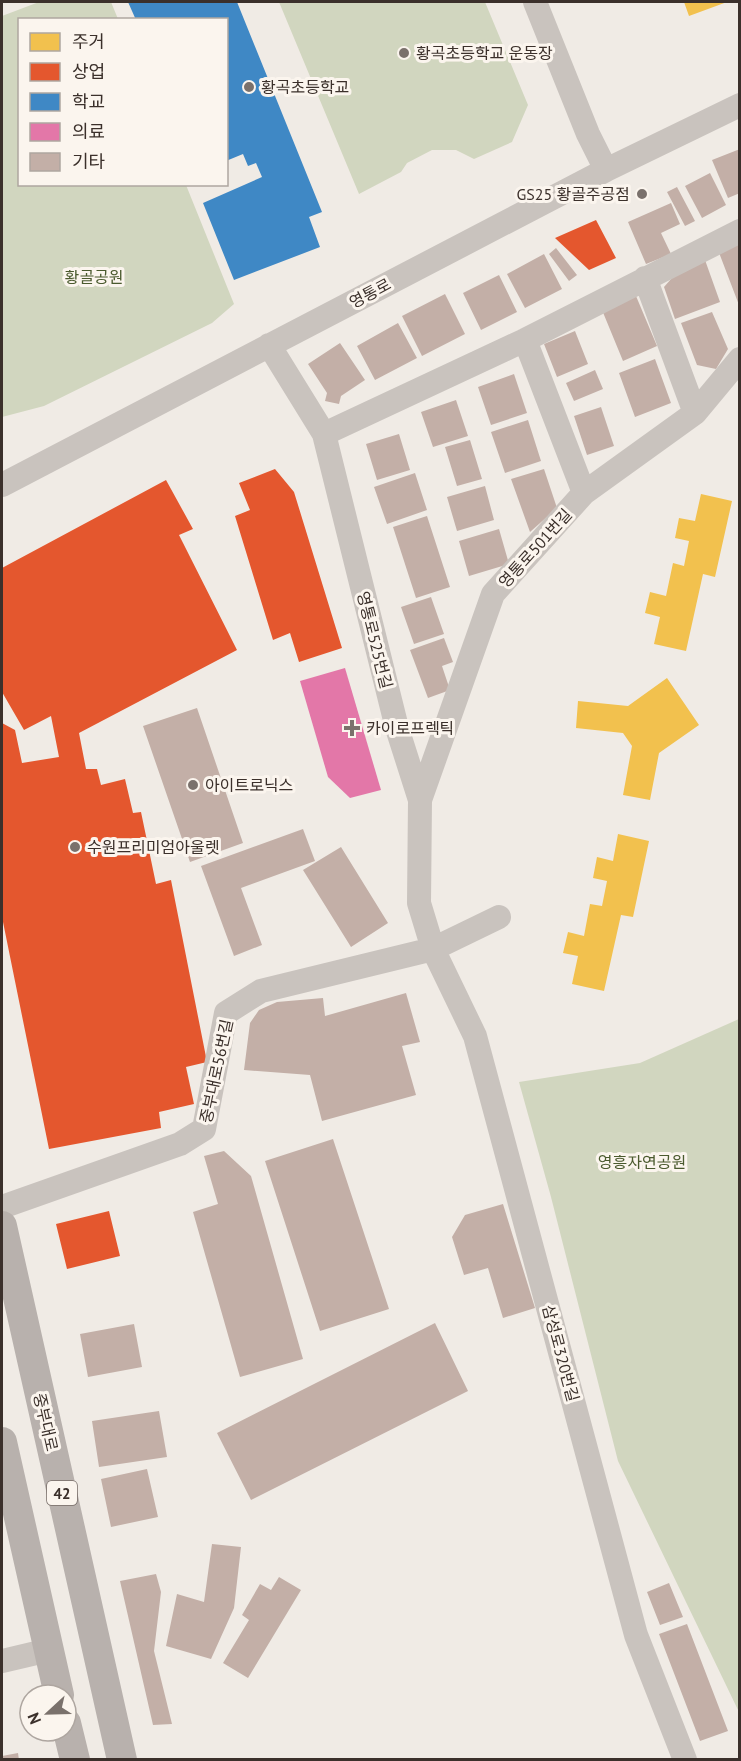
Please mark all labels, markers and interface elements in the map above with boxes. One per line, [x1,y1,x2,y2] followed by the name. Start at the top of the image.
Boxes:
[18,18,228,186] legend
[72,30,105,53] text: 주거
[416,43,553,63] place label: 황곡초등학교 운동장
[397,46,411,60] marker: 황곡초등학교 운동장
[72,60,105,83] text: 상업
[261,77,349,97] place label: 황곡초등학교
[242,80,256,94] marker: 황곡초등학교
[72,90,105,113] text: 학교
[72,120,105,143] text: 의료
[72,150,106,173] text: 기타
[516,184,630,204] place label: GS25 황골주공점
[635,187,649,201] marker: GS25 황골주공점
[65,267,123,287] park label: 황골공원
[346,274,394,312] street label: 영통로
[494,504,576,592] street label: 영통로501번길
[353,589,397,691] street label: 영통로525번길
[366,718,454,738] place label: 카이로프렉틱
[343,719,361,737] marker: 카이로프렉틱
[205,775,293,795] place label: 아이트로닉스
[186,778,200,792] marker: 아이트로닉스
[87,837,219,857] place label: 수원프리미엄아울렛
[68,840,82,854] marker: 수원프리미엄아울렛
[195,1017,237,1125] street label: 중부대로56번길
[598,1152,686,1172] park label: 영흥자연공원
[538,1302,584,1404] street label: 삼성로320번길
[30,1391,62,1453] street label: 중부대로
[47,1481,77,1505] road number: 42
[18,1683,78,1743] north arrow
[23,1710,45,1727] text: N

